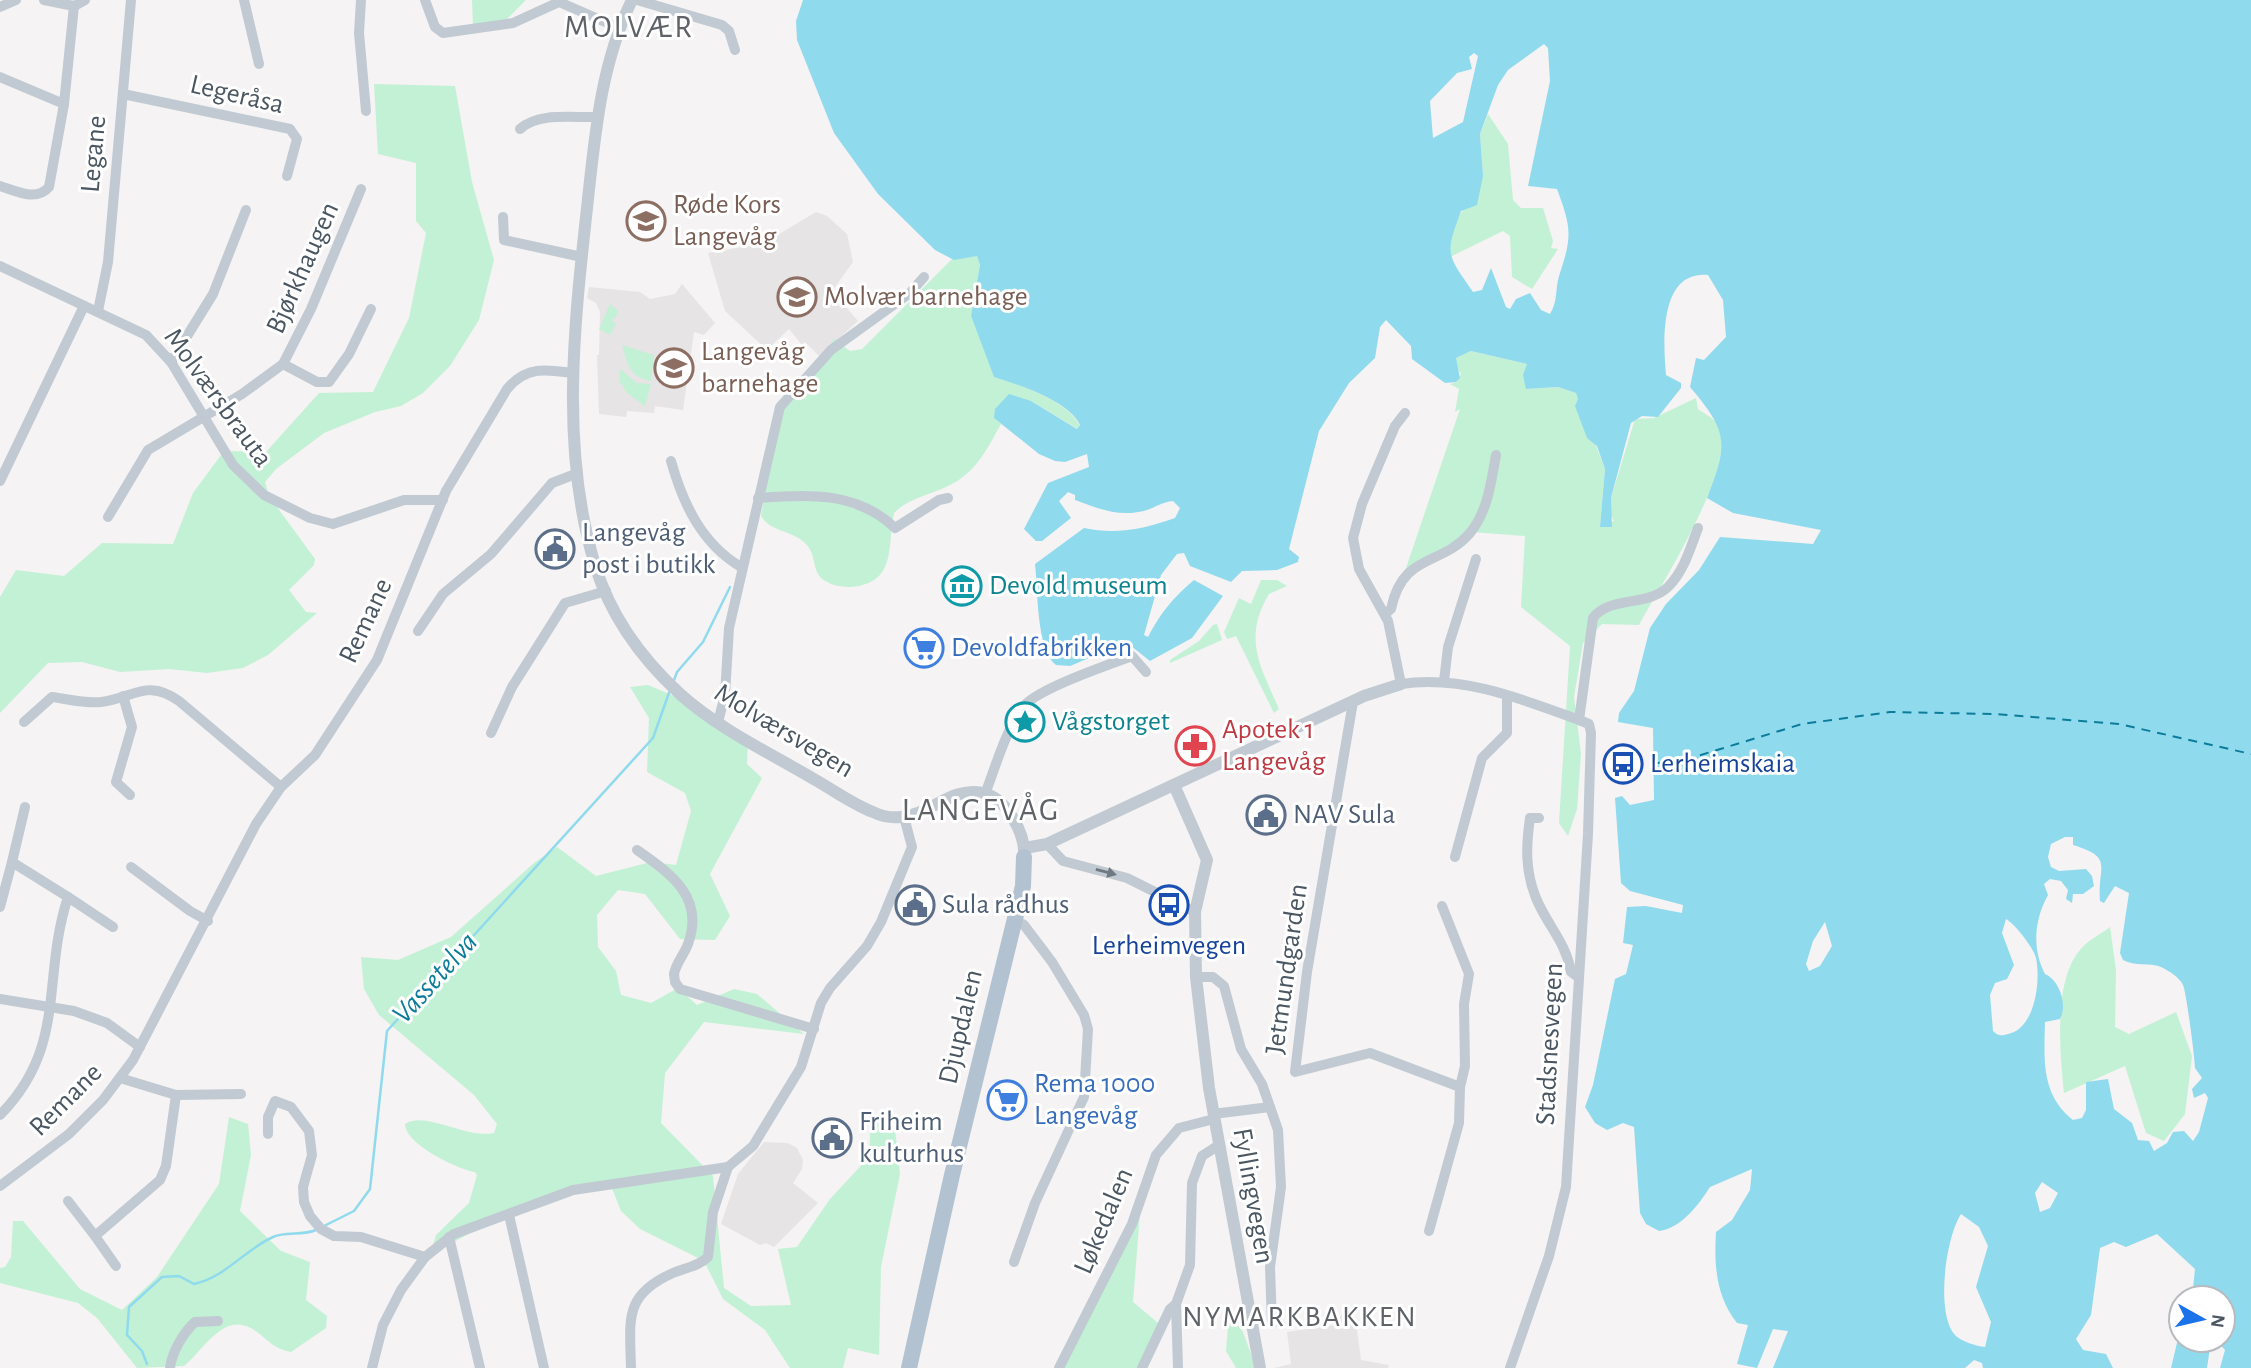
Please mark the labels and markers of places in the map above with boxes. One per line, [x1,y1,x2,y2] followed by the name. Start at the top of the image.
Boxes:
[673,191,781,251] place label: Røde Kors Langevåg
[625,200,667,242] school or university icon: Røde Kors Langevåg
[776,276,818,318] school or university icon: Molvær barnehage
[824,283,1028,311] place label: Molvær barnehage
[701,338,819,398] place label: Langevåg barnehage
[653,347,695,389] school or university icon: Langevåg barnehage
[582,519,715,579] place label: Langevåg post i butikk
[534,528,576,570] public building icon: Langevåg post i butikk
[941,565,983,607] museum icon: Devold museum
[989,572,1168,600] place label: Devold museum
[903,627,945,669] supermarket icon: Devoldfabrikken
[951,634,1132,662] place label: Devoldfabrikken
[1004,701,1046,743] place icon: Vågstorget
[1052,708,1170,736] place label: Vågstorget
[1222,716,1326,776] place label: Apotek 1 Langevåg
[1174,725,1216,767] pharmacy icon: Apotek 1 Langevåg
[1602,743,1644,785] bus stop icon: Lerheimskaia
[1650,750,1795,778] place label: Lerheimskaia
[1245,794,1287,836] public building icon: NAV Sula
[1293,801,1396,829] place label: NAV Sula
[894,884,936,926] public building icon: Sula rådhus
[1148,884,1190,926] bus stop icon: Lerheimvegen
[942,891,1069,919] place label: Sula rådhus
[1092,932,1246,960] place label: Lerheimvegen
[1034,1070,1155,1130] place label: Rema 1000 Langevåg
[986,1079,1028,1121] supermarket icon: Rema 1000 Langevåg
[859,1108,964,1168] place label: Friheim kulturhus
[811,1117,853,1159] public building icon: Friheim kulturhus

